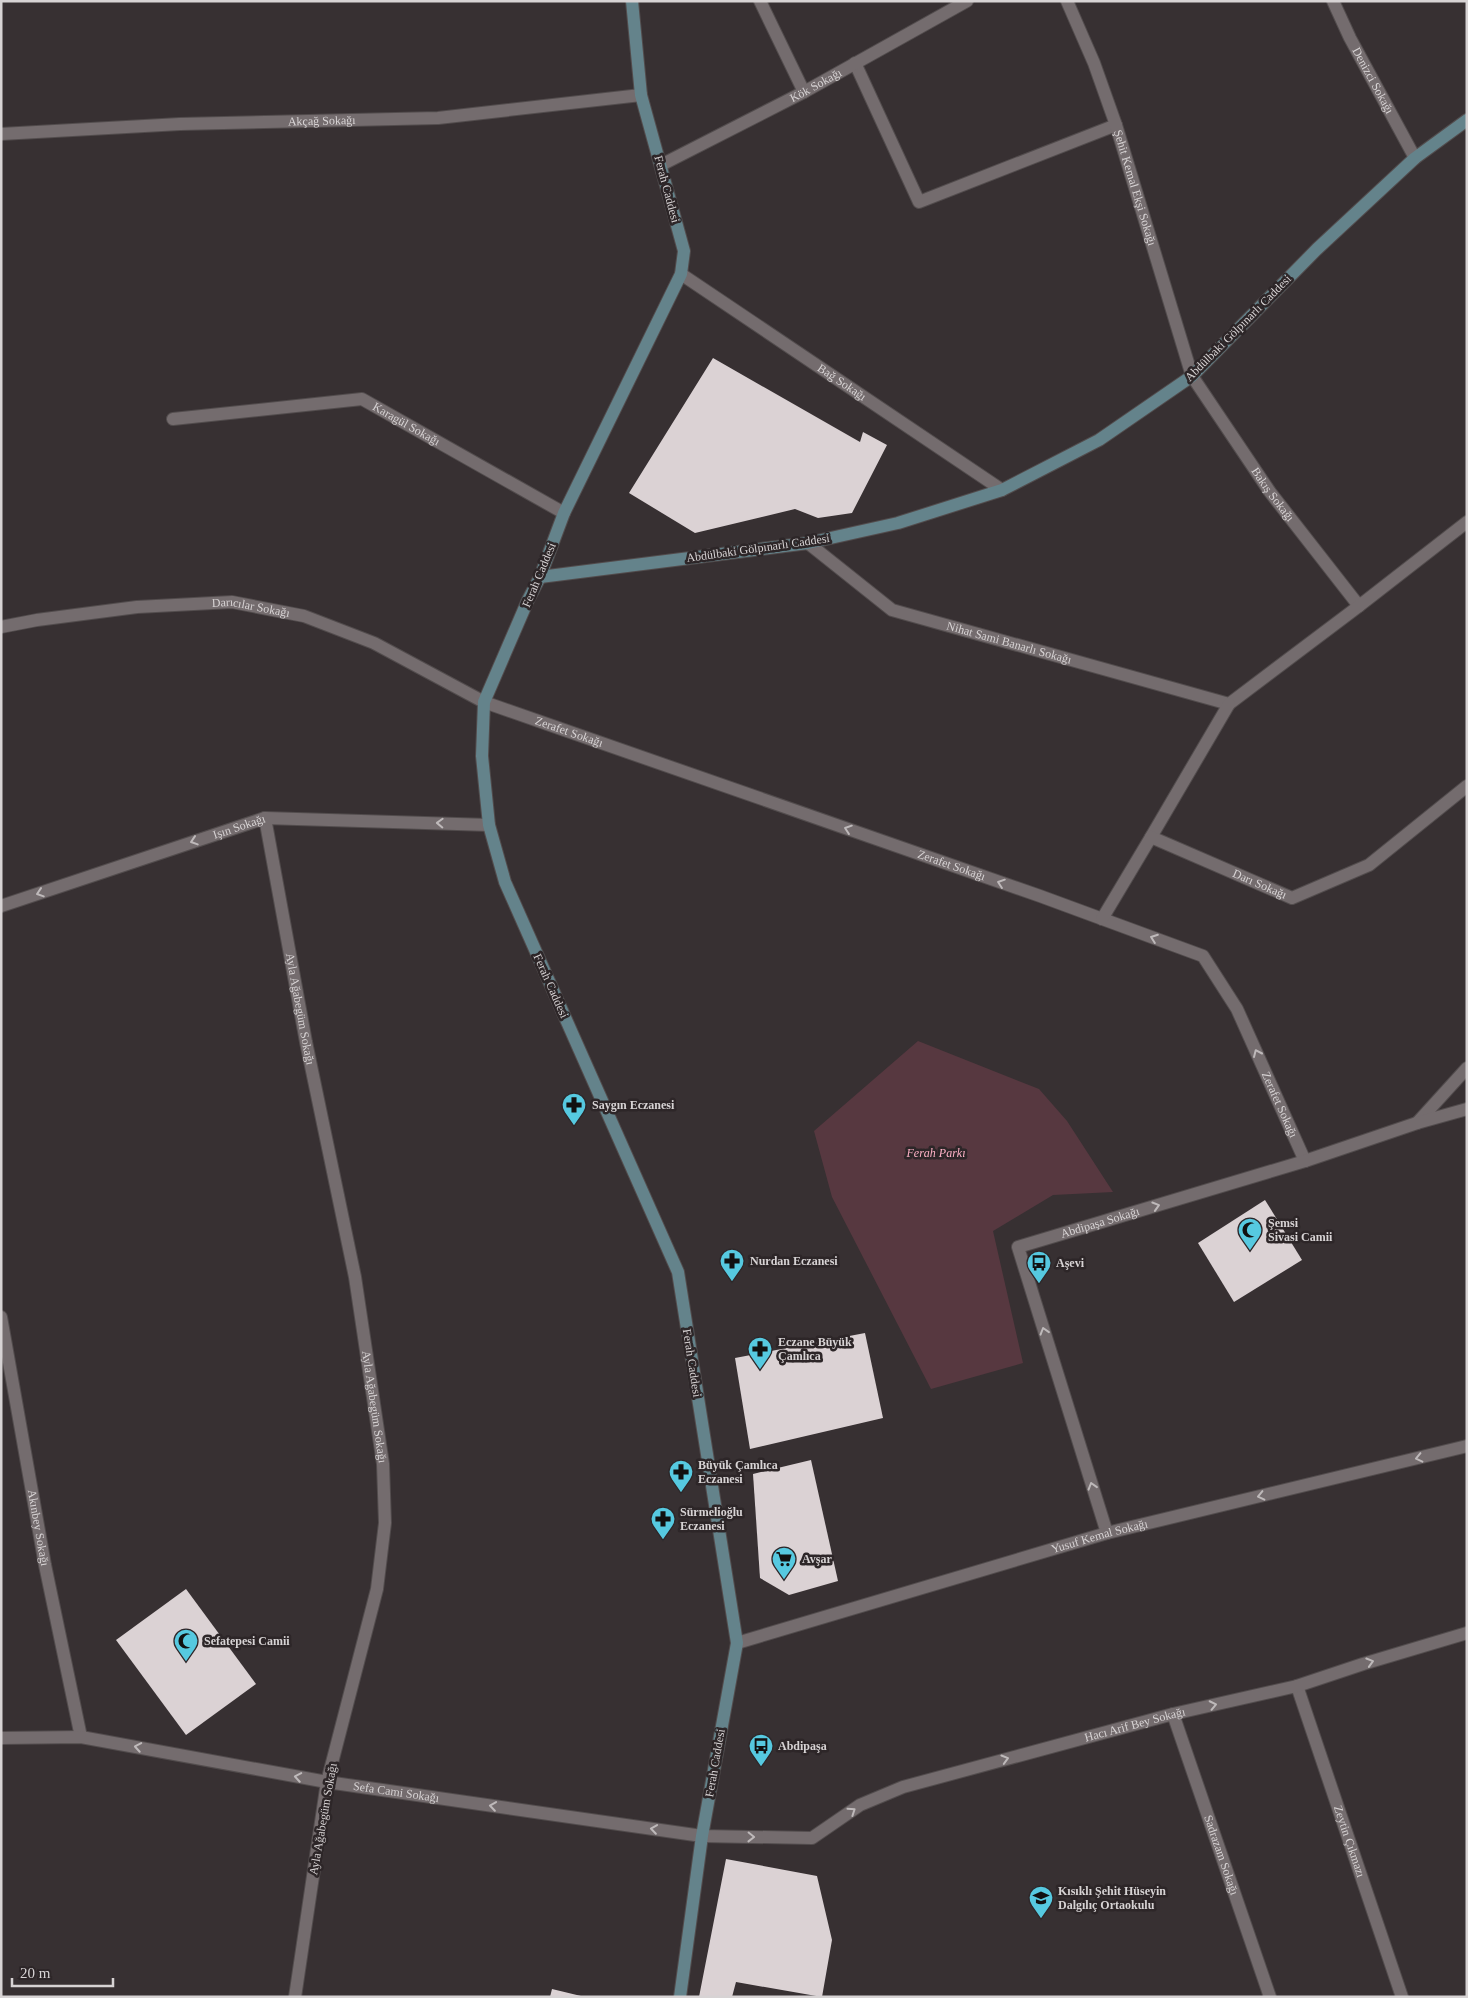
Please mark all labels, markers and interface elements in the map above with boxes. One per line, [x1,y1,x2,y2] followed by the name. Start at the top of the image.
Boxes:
[1349,45,1397,117] street label: Denizci Sokağı
[787,65,845,105] street label: Kök Sokağı
[288,113,356,128] street label: Akçağ Sokağı
[1111,128,1159,248] street label: Şehit Kemal Ekşi Sokağı
[651,154,683,225] street label: Ferah Caddesi
[1182,271,1295,384] street label: Abdülbaki Gölpınarlı Caddesi
[815,361,870,404] street label: Bağ Sokağı
[370,400,443,449] street label: Karagül Sokağı
[1248,465,1298,525] street label: Bakış Sokağı
[685,531,831,565] street label: Abdülbaki Gölpınarlı Caddesi
[519,540,559,609] street label: Ferah Caddesi
[211,595,292,620] street label: Darıcılar Sokağı
[945,619,1074,667] street label: Nihat Sami Banarlı Sokağı
[533,713,606,750] street label: Zerafet Sokağı
[211,811,268,842] street label: Işın Sokağı
[436,818,444,829] one-way arrow
[844,825,853,835] one-way arrow
[191,836,199,846] one-way arrow
[916,847,988,884] street label: Zerafet Sokağı
[1230,866,1290,902] street label: Darı Sokağı
[998,879,1006,889] one-way arrow
[37,887,45,897] one-way arrow
[1150,934,1159,944] one-way arrow
[283,952,318,1067] street label: Ayla Ağabegüm Sokağı
[531,952,572,1021] street label: Ferah Caddesi
[1252,1049,1263,1058] one-way arrow
[1259,1069,1301,1140] street label: Zerafet Sokağı
[561,1092,587,1126] pharmacy icon: Saygın Eczanesi
[592,1098,675,1112] place label: Saygın Eczanesi
[906,1146,966,1160] park label: Ferah Parkı
[1151,1201,1160,1211] one-way arrow
[1059,1204,1142,1241] street label: Abdipaşa Sokağı
[1268,1216,1333,1244] place label: Şemsi Sivasi Camii
[1237,1217,1263,1251] mosque icon: Şemsi Sivasi Camii
[719,1248,745,1282] pharmacy icon: Nurdan Eczanesi
[1026,1250,1052,1284] bus stop icon: Aşevi
[750,1254,838,1268] place label: Nurdan Eczanesi
[1056,1256,1085,1270] place label: Aşevi
[1039,1327,1049,1336] one-way arrow
[680,1328,704,1399] street label: Ferah Caddesi
[778,1335,852,1363] place label: Eczane Büyük Çamlıca
[747,1336,773,1370] pharmacy icon: Eczane Büyük Çamlıca
[359,1350,390,1465] street label: Ayla Ağabegüm Sokağı
[1415,1452,1424,1463] one-way arrow
[698,1458,778,1486] place label: Büyük Çamlıca Eczanesi
[668,1459,694,1493] pharmacy icon: Büyük Çamlıca Eczanesi
[1088,1482,1098,1491] one-way arrow
[25,1488,52,1568] street label: Akınbey Sokağı
[1257,1490,1266,1501] one-way arrow
[680,1505,743,1533] place label: Sürmelioğlu Eczanesi
[650,1506,676,1540] pharmacy icon: Sürmelioğlu Eczanesi
[1050,1516,1150,1556] street label: Yusuf Kemal Sokağı
[771,1546,797,1580] supermarket icon: Avşar
[802,1552,832,1566] place label: Avşar
[173,1628,199,1662] mosque icon: Sefatepesi Camii
[204,1634,290,1648] place label: Sefatepesi Camii
[1365,1658,1373,1668] one-way arrow
[1209,1700,1218,1711] one-way arrow
[1083,1704,1187,1745] street label: Hacı Arif Bey Sokağı
[702,1727,728,1798] street label: Ferah Caddesi
[748,1733,774,1767] bus stop icon: Abdipaşa
[778,1739,827,1753] place label: Abdipaşa
[134,1743,142,1753] one-way arrow
[1000,1754,1008,1764] one-way arrow
[306,1761,340,1876] street label: Ayla Ağabegüm Sokağı
[294,1772,302,1782] one-way arrow
[352,1779,441,1805] street label: Sefa Cami Sokağı
[489,1801,498,1811] one-way arrow
[1331,1804,1368,1880] street label: Zeytin Çıkmazı
[846,1808,855,1817] one-way arrow
[1201,1813,1242,1897] street label: Sadrazam Sokağı
[650,1824,658,1835] one-way arrow
[748,1832,755,1842] one-way arrow
[1058,1884,1166,1912] place label: Kısıklı Şehit Hüseyin Dalgılıç Ortaokulu
[1028,1885,1054,1919] school or university icon: Kısıklı Şehit Hüseyin Dalgılıç Ortaokulu
[12,1956,114,1988] scale bar
[20,1965,51,1981] text: 20 m

